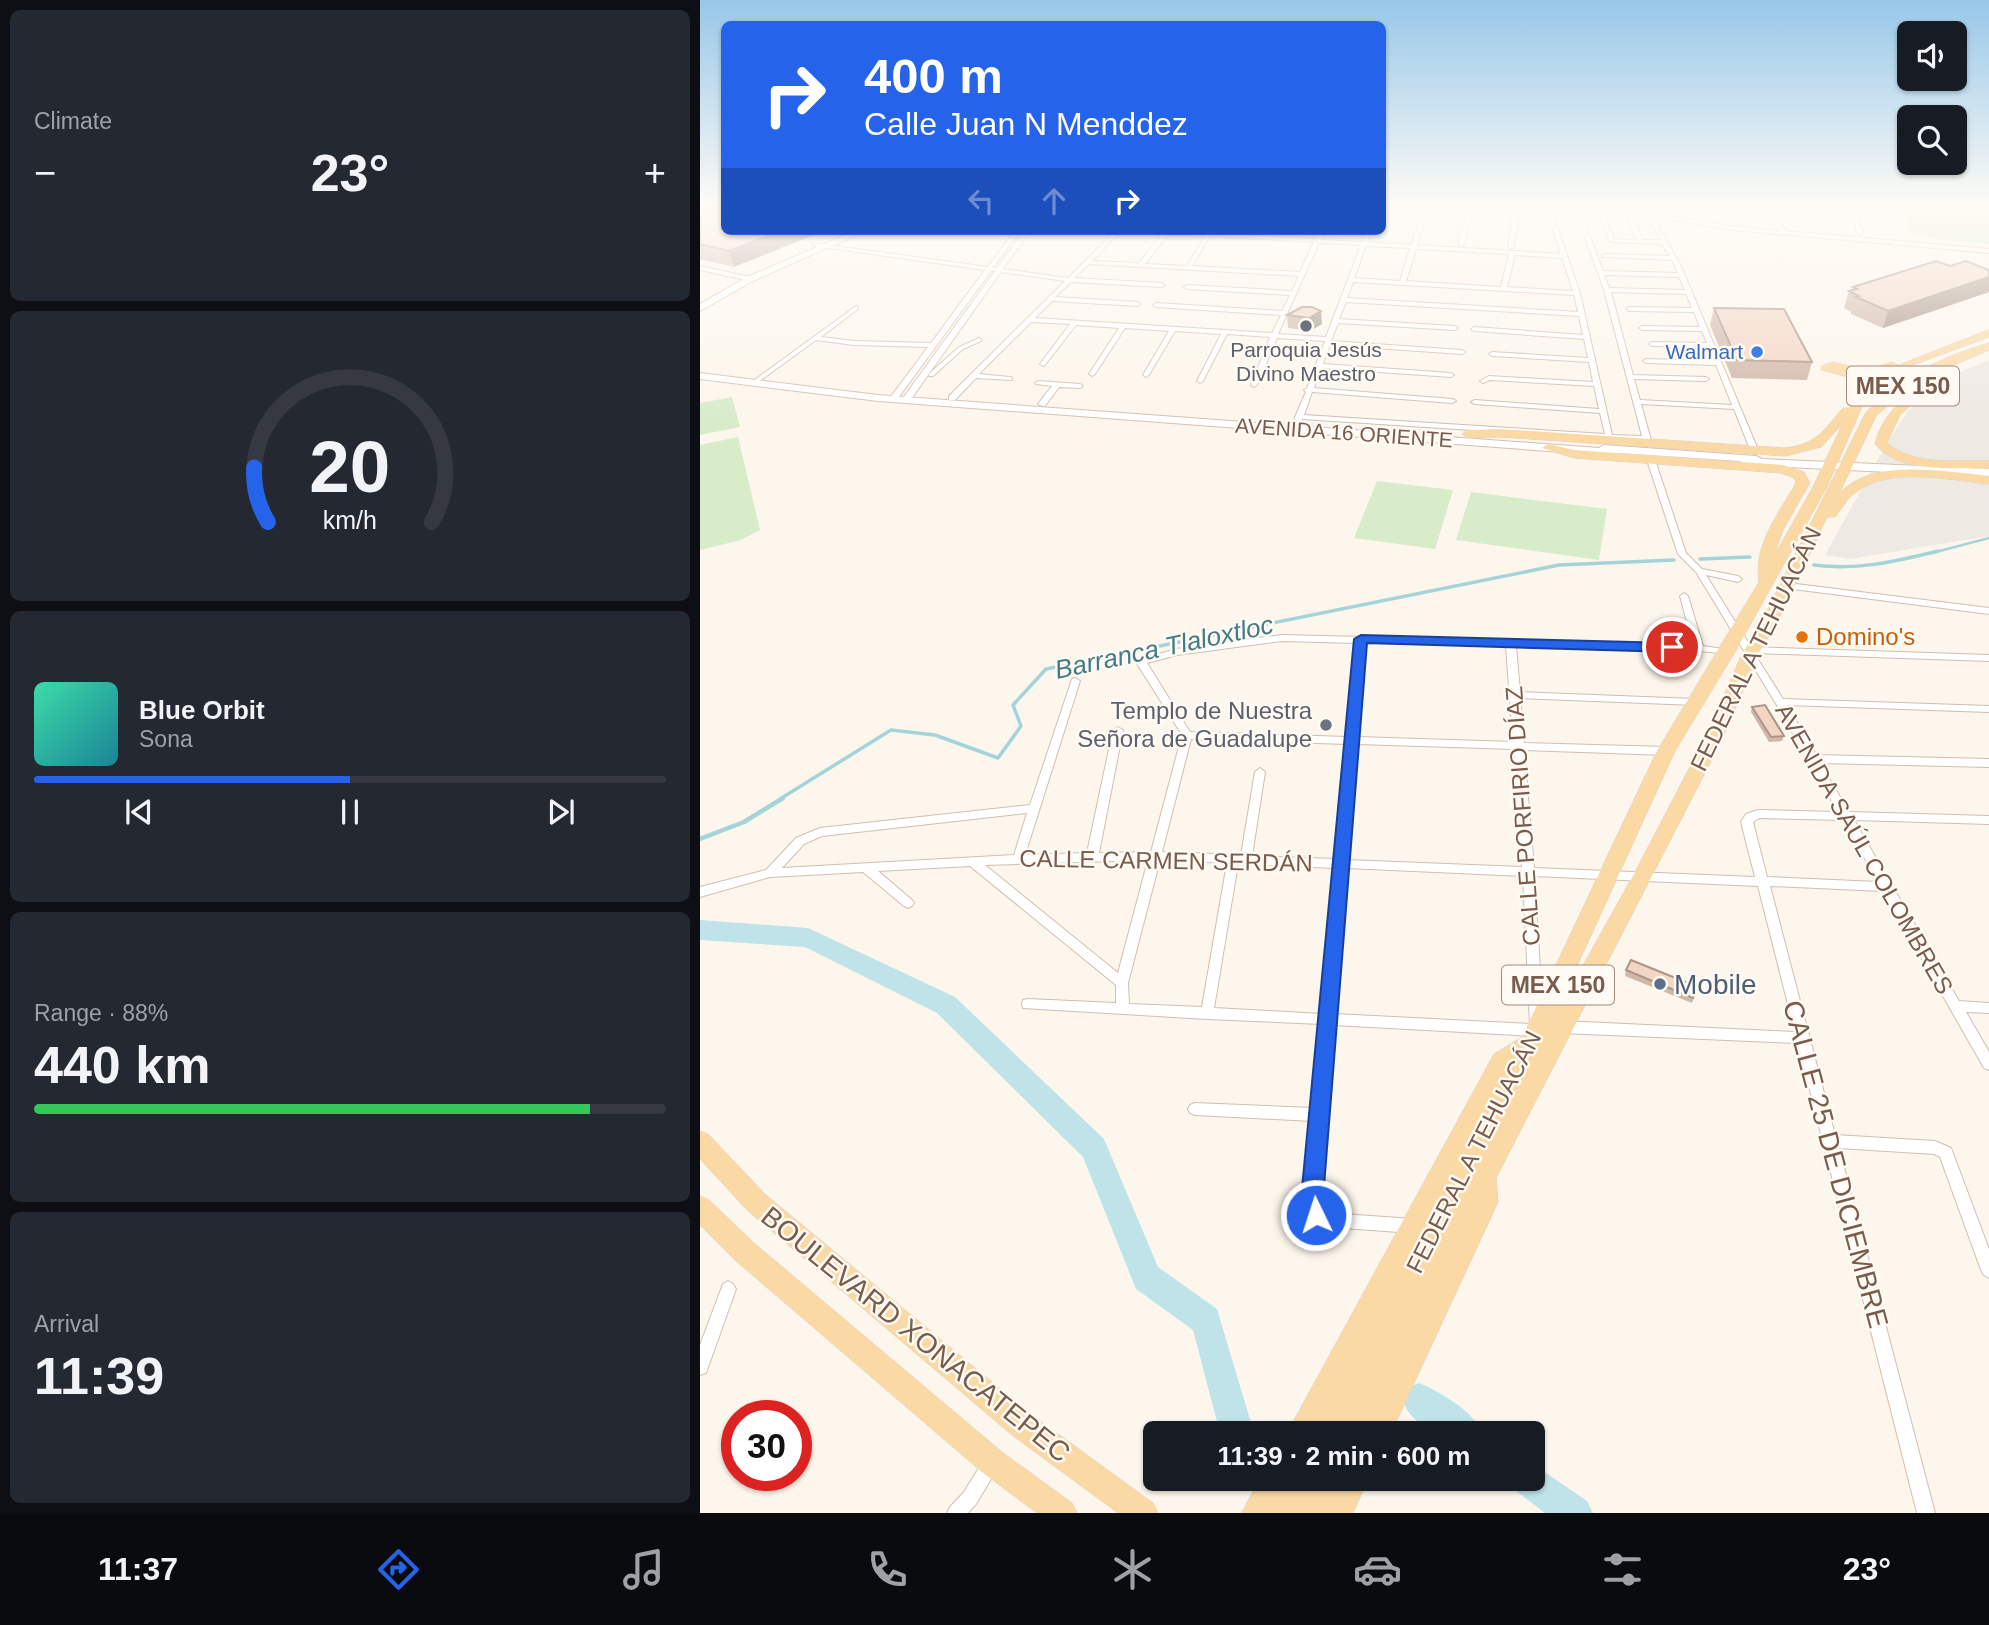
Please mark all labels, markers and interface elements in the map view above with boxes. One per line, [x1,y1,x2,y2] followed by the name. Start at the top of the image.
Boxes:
[1897,21,1967,175] map controls
[1897,21,1967,91] button: sound
[749,49,840,140] icon: right
[864,49,1003,103] text: 400 m
[1897,105,1967,175] button: search
[864,106,1188,142] text: Calle Juan N Menddez
[34,108,112,134] text: Climate
[311,144,389,202] text: 23°
[34,152,56,194] text: −
[644,152,666,194] text: +
[962,182,1000,220] icon: left
[1035,182,1073,220] icon: ahead
[1108,182,1146,220] icon: right
[1298,318,1314,334] marker: Parroquia Jesús Divino Maestro
[1230,338,1382,385] place label: Parroquia Jesús Divino Maestro
[1666,340,1743,363] place label: Walmart
[1749,344,1765,360] marker: Walmart
[1847,366,1959,406] road number: MEX 150
[1235,413,1454,452] street label: AVENIDA 16 ORIENTE
[310,426,390,507] text: 20
[323,506,377,534] text: km/h
[1685,522,1826,775] street label: FEDERAL A TEHUACÁN
[1052,609,1276,685] water label: Barranca Tlaloxtloc
[1642,617,1702,677] pin
[1816,623,1915,650] place label: Domino's
[1653,628,1691,666] icon: arrive
[1794,629,1810,645] marker: Domino's
[1500,685,1545,947] street label: CALLE PORFIRIO DÍAZ
[139,695,265,725] text: Blue Orbit
[1077,697,1313,752] place label: Templo de Nuestra Señora de Guadalupe
[1770,699,1959,999] street label: AVENIDA SAÚL COLOMBRES
[1318,717,1334,733] marker: Templo de Nuestra Señora de Guadalupe
[139,726,193,752] text: Sona
[120,793,158,831] icon: previous
[331,793,369,831] icon: pause
[542,793,580,831] icon: next
[1019,844,1313,877] street label: CALLE CARMEN SERDÁN
[1502,966,1614,1004] road number: MEX 150
[1674,969,1756,1000] place label: Mobile
[1652,976,1668,992] marker: Mobile
[1777,997,1894,1331] street label: CALLE 25 DE DICIEMBRE
[34,1000,168,1026] text: Range · 88%
[1401,1026,1546,1277] street label: FEDERAL A TEHUACÁN
[34,1036,210,1094] text: 440 km
[1279,1178,1353,1252] position arrow
[755,1200,1076,1469] street label: BOULEVARD XONACATEPEC
[34,1311,99,1337] text: Arrival
[34,1347,164,1405] text: 11:39
[721,1400,812,1491] speed limit sign: 30
[1218,1441,1470,1471] text: 11:39 · 2 min · 600 m
[374,1545,423,1594] icon: directions
[619,1545,668,1594] icon: music
[863,1545,912,1594] icon: phone
[1108,1545,1157,1594] icon: climate
[1353,1545,1402,1594] icon: car
[1598,1545,1647,1594] icon: filters
[98,1551,178,1587] text: 11:37
[1843,1551,1891,1587] text: 23°

